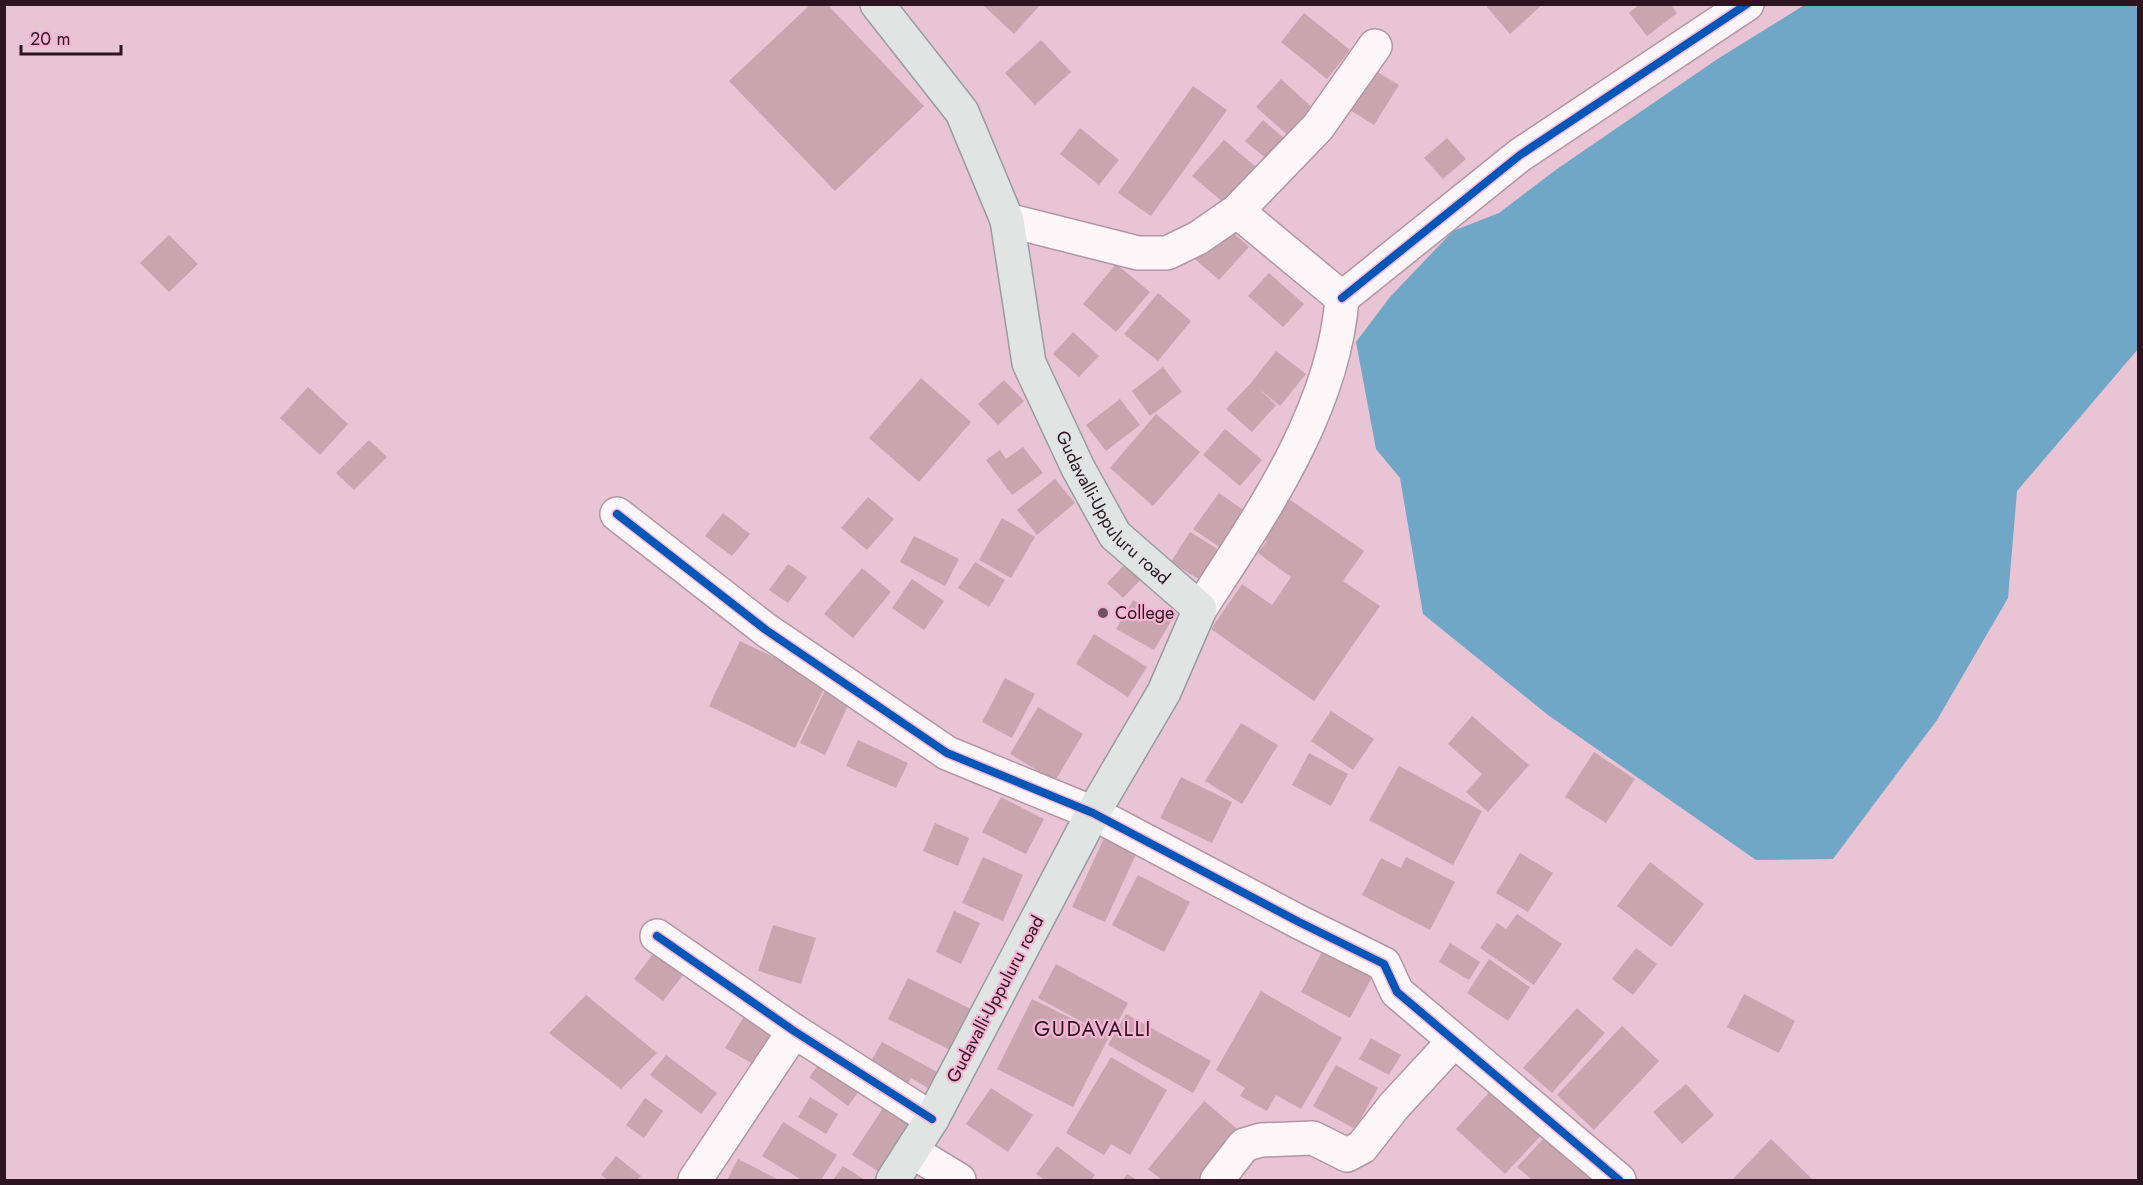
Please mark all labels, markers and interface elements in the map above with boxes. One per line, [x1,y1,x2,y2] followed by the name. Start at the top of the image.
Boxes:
[21,18,122,56] scale bar
[30,26,70,52] text: 20 m
[1049,426,1176,590] street label: Gudavalli-Uppuluru road
[1115,600,1174,626] place label: College
[1096,606,1110,620] marker: College
[940,911,1050,1087] street label: Gudavalli-Uppuluru road
[1034,1014,1152,1044] district label: GUDAVALLI

